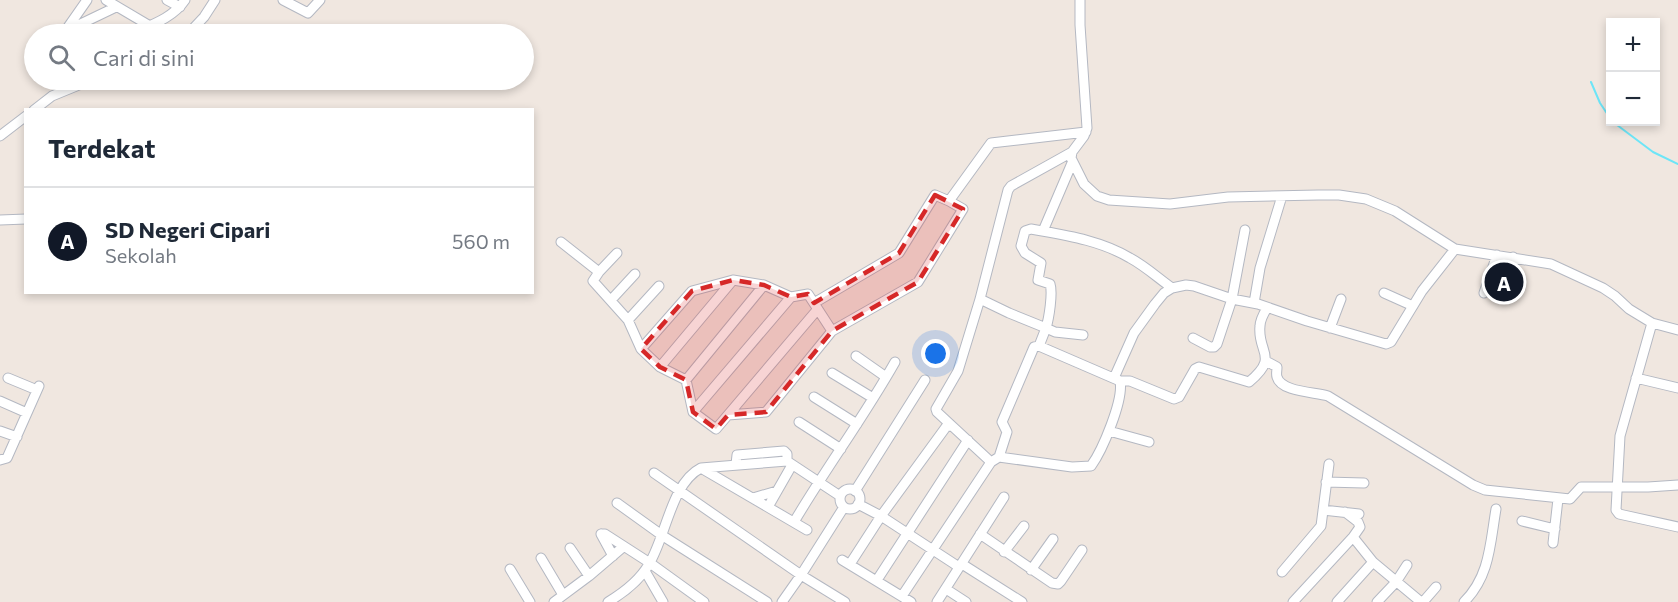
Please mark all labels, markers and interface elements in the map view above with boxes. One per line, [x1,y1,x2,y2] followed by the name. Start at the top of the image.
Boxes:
[1606,18,1660,126] map controls
[1606,18,1660,72] button: +
[24,24,534,90] search box
[45,41,78,74] icon: search
[93,44,195,71] text: Cari di sini
[1606,72,1660,126] button: −
[48,132,155,163] text: Terdekat
[105,216,270,243] text: SD Negeri Cipari
[60,229,75,253] text: A
[452,229,510,253] text: 560 m
[105,243,177,267] text: Sekolah
[1484,260,1524,304] pin: A
[921,339,950,368] your location

